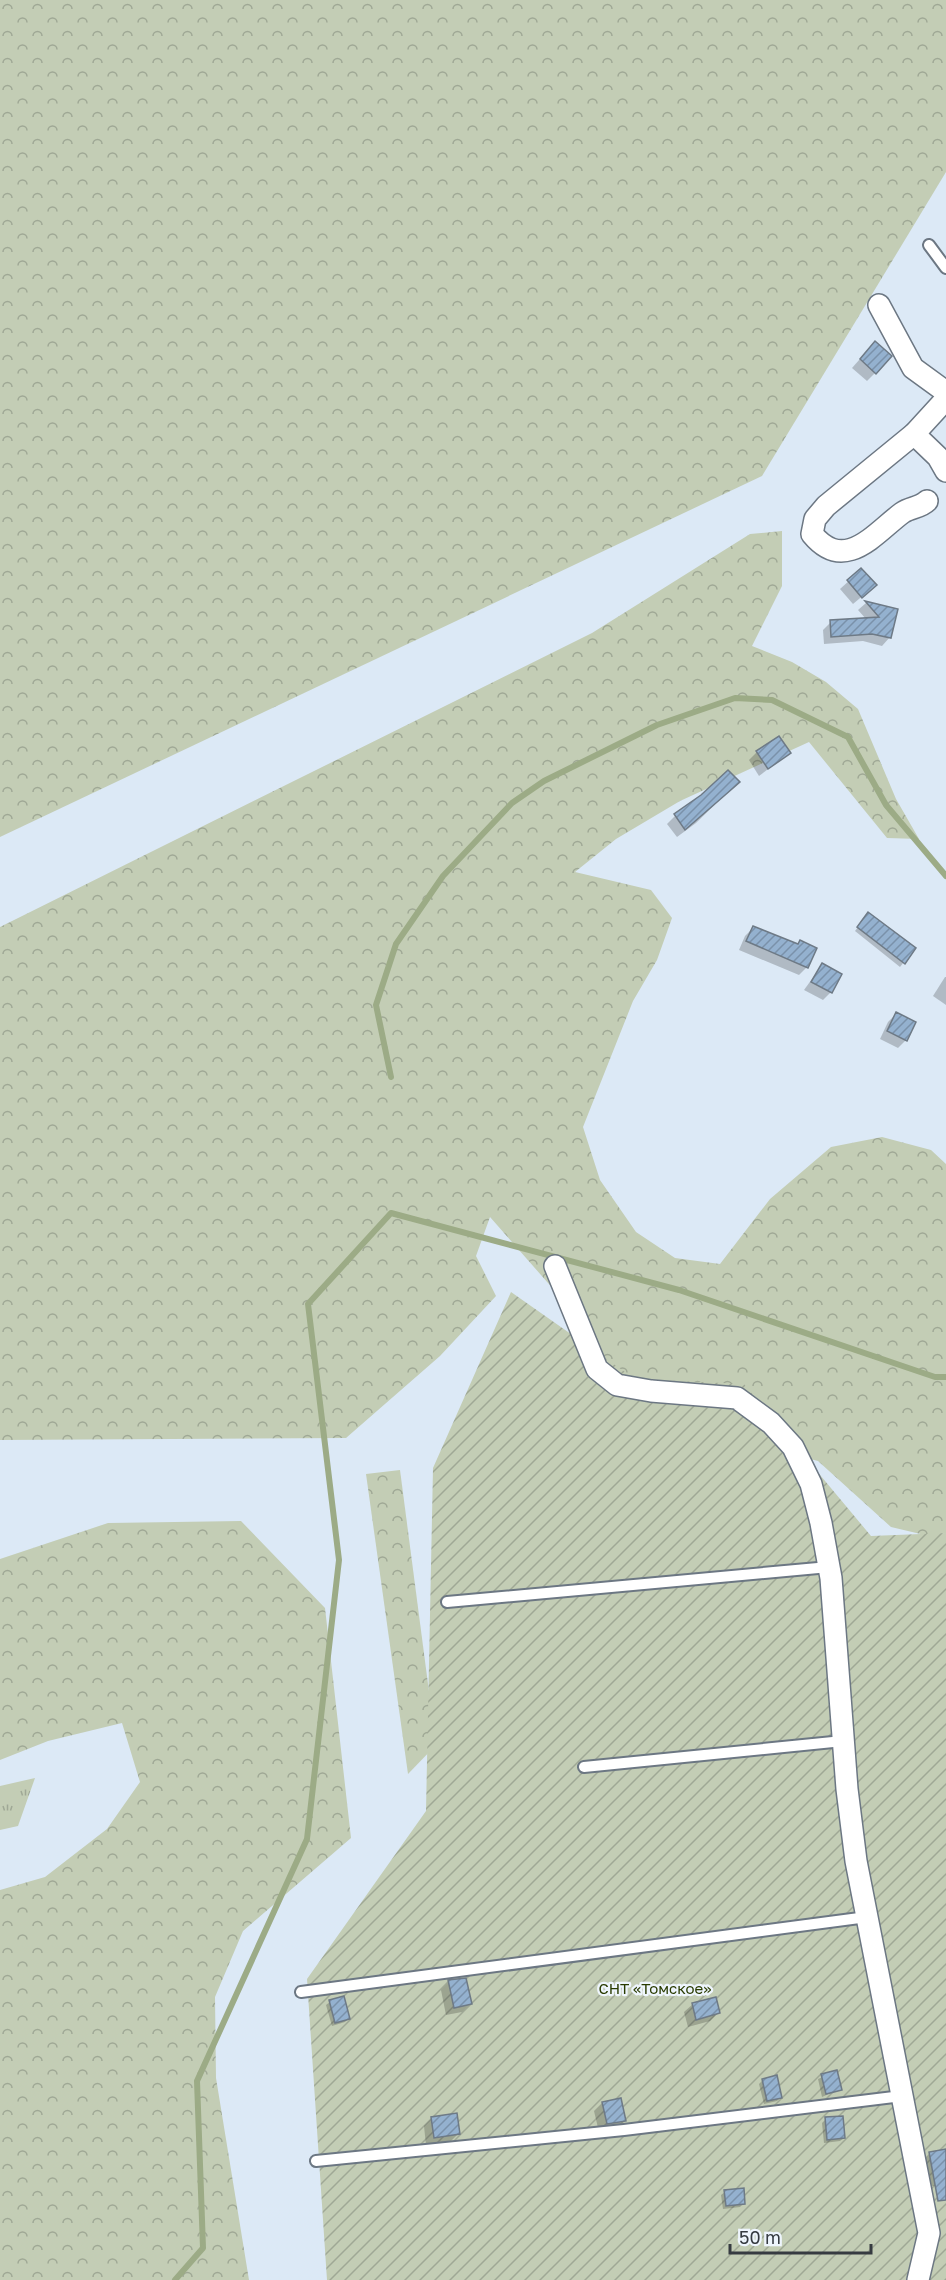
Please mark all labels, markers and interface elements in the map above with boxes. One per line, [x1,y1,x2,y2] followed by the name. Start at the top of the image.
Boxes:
[598,1979,712,1997] park label: СНТ «Томское»
[730,2217,871,2255] scale bar
[739,2226,781,2248] text: 50 m

